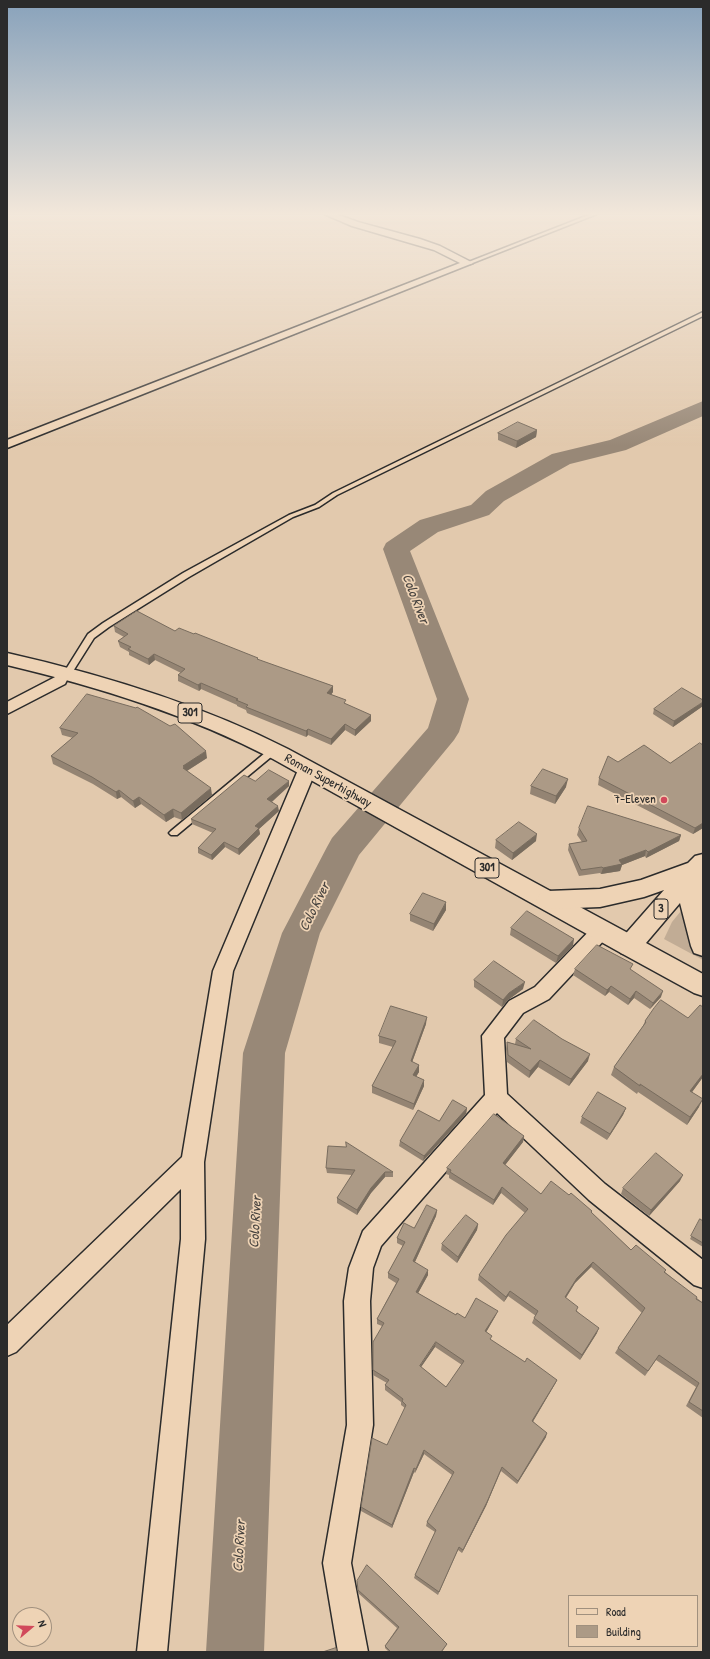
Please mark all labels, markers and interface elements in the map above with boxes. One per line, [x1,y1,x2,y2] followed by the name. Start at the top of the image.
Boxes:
[398,572,432,626] water label: Colo River
[178,703,202,723] road number: 301
[282,751,374,811] street label: Roman Superhighway
[614,792,656,808] place label: 7-Eleven
[659,795,669,805] marker: 7-Eleven
[475,858,499,878] road number: 301
[296,880,334,934] water label: Colo River
[654,899,668,919] road number: 3
[246,1196,266,1248] water label: Colo River
[230,1520,250,1572] water label: Colo River
[568,1595,698,1647] legend
[606,1603,626,1620] text: Road
[12,1607,52,1647] north arrow
[35,1618,50,1628] text: N
[606,1623,641,1640] text: Building

